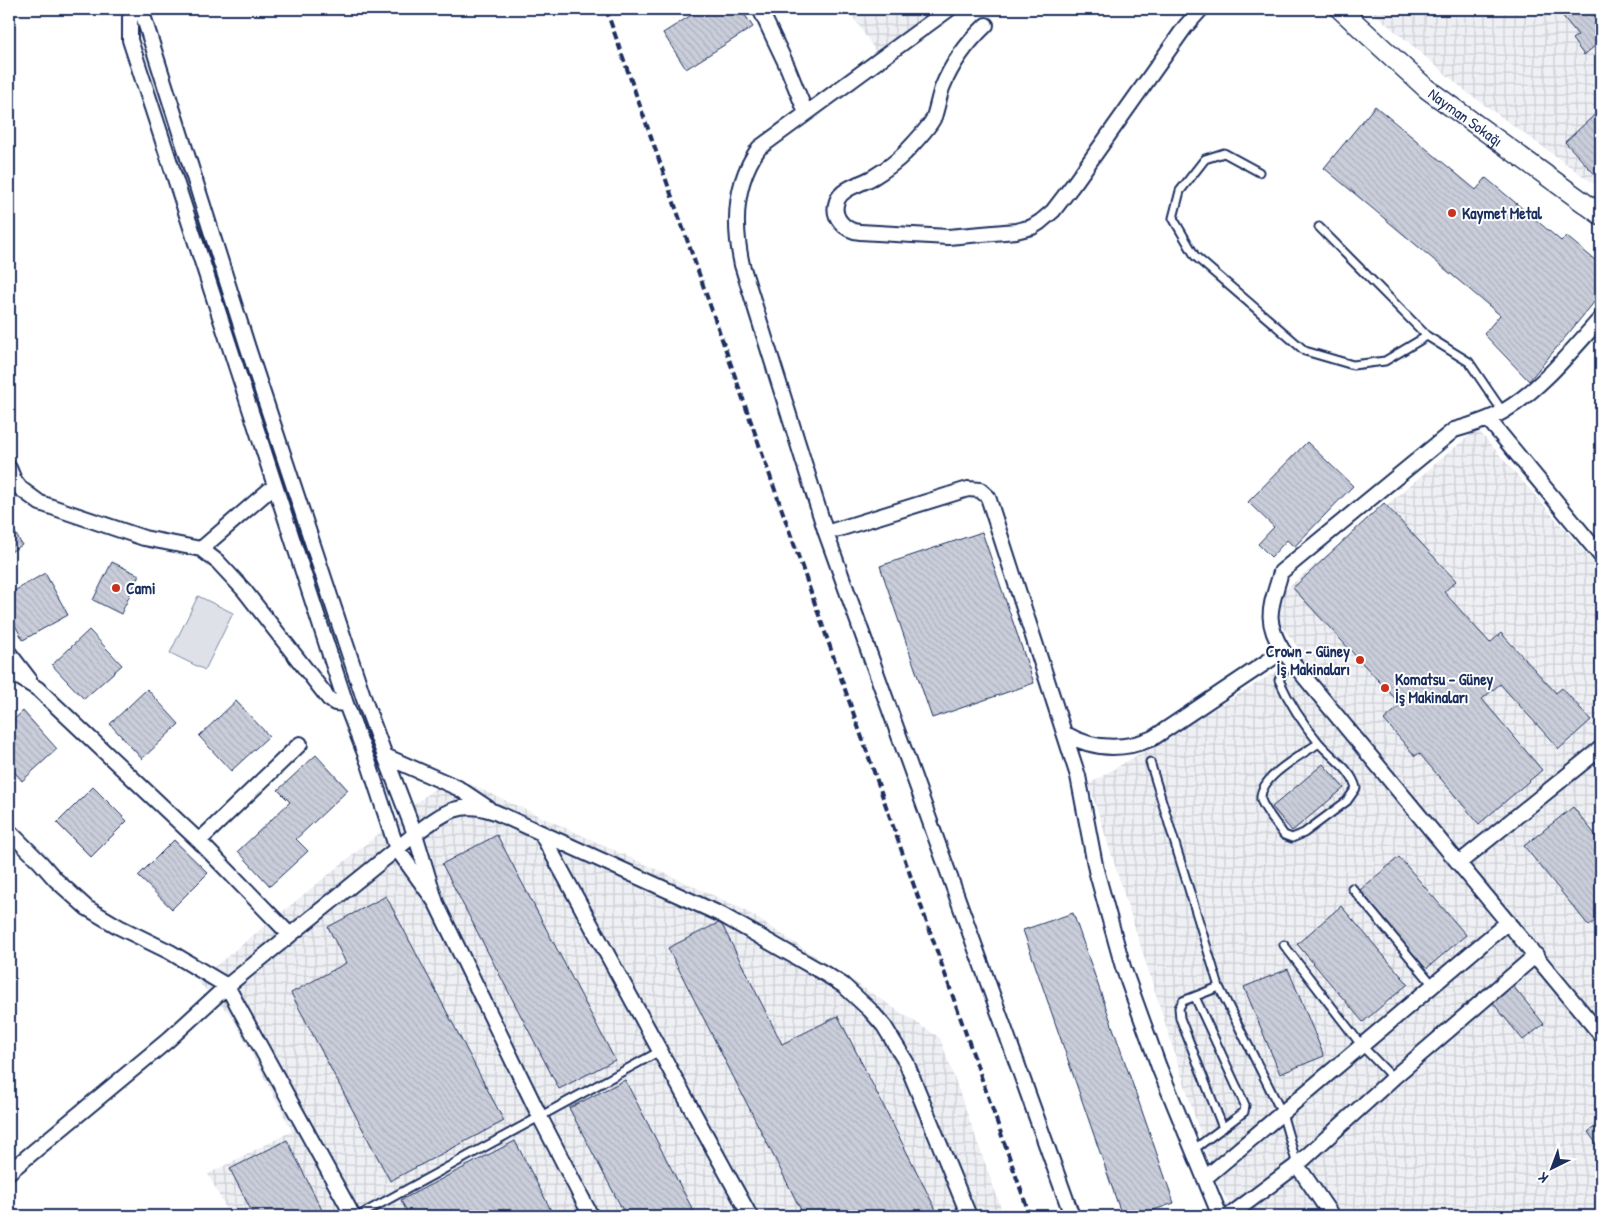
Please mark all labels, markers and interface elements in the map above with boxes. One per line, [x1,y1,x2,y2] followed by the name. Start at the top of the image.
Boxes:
[1424,83,1507,151] street label: Nayman Sokağı
[1462,202,1543,225] place label: Kaymet Metal
[1446,207,1458,219] marker: Kaymet Metal
[126,577,156,599] place label: Cami
[110,582,122,594] marker: Cami
[1266,640,1350,680] place label: Crown - Güney İş Makinaları
[1354,654,1366,666] marker: Crown - Güney İş Makinaları
[1395,668,1494,708] place label: Komatsu - Güney İş Makinaları
[1379,682,1391,694] marker: Komatsu - Güney İş Makinaları
[1528,1142,1578,1192] north arrow
[1533,1168,1552,1188] text: K

